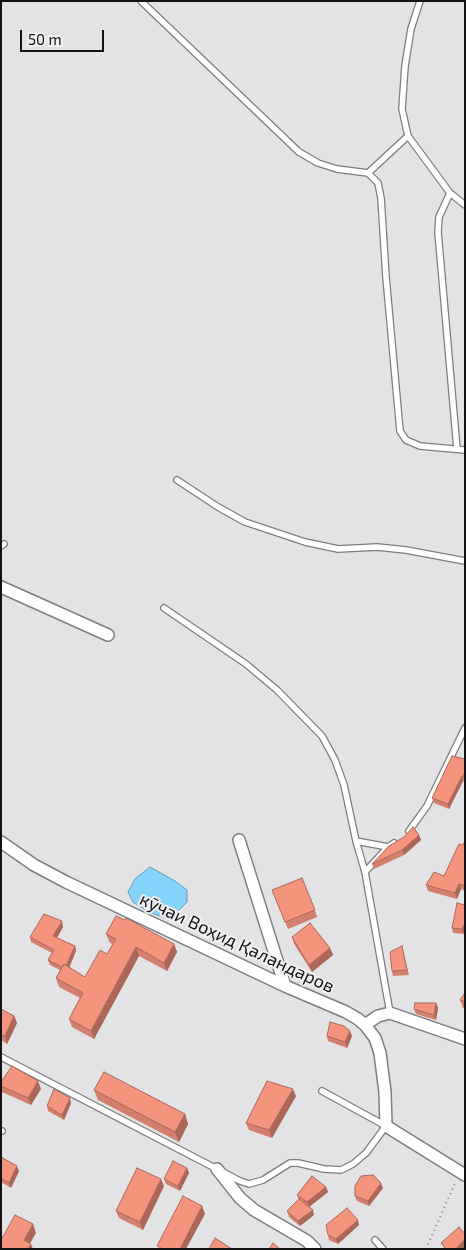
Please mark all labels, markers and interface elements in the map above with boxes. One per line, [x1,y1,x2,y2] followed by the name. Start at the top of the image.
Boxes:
[22,20,106,52] scale bar
[28,30,62,48] text: 50 m
[136,888,338,998] street label: кӯчаи Воҳид Қаландаров

